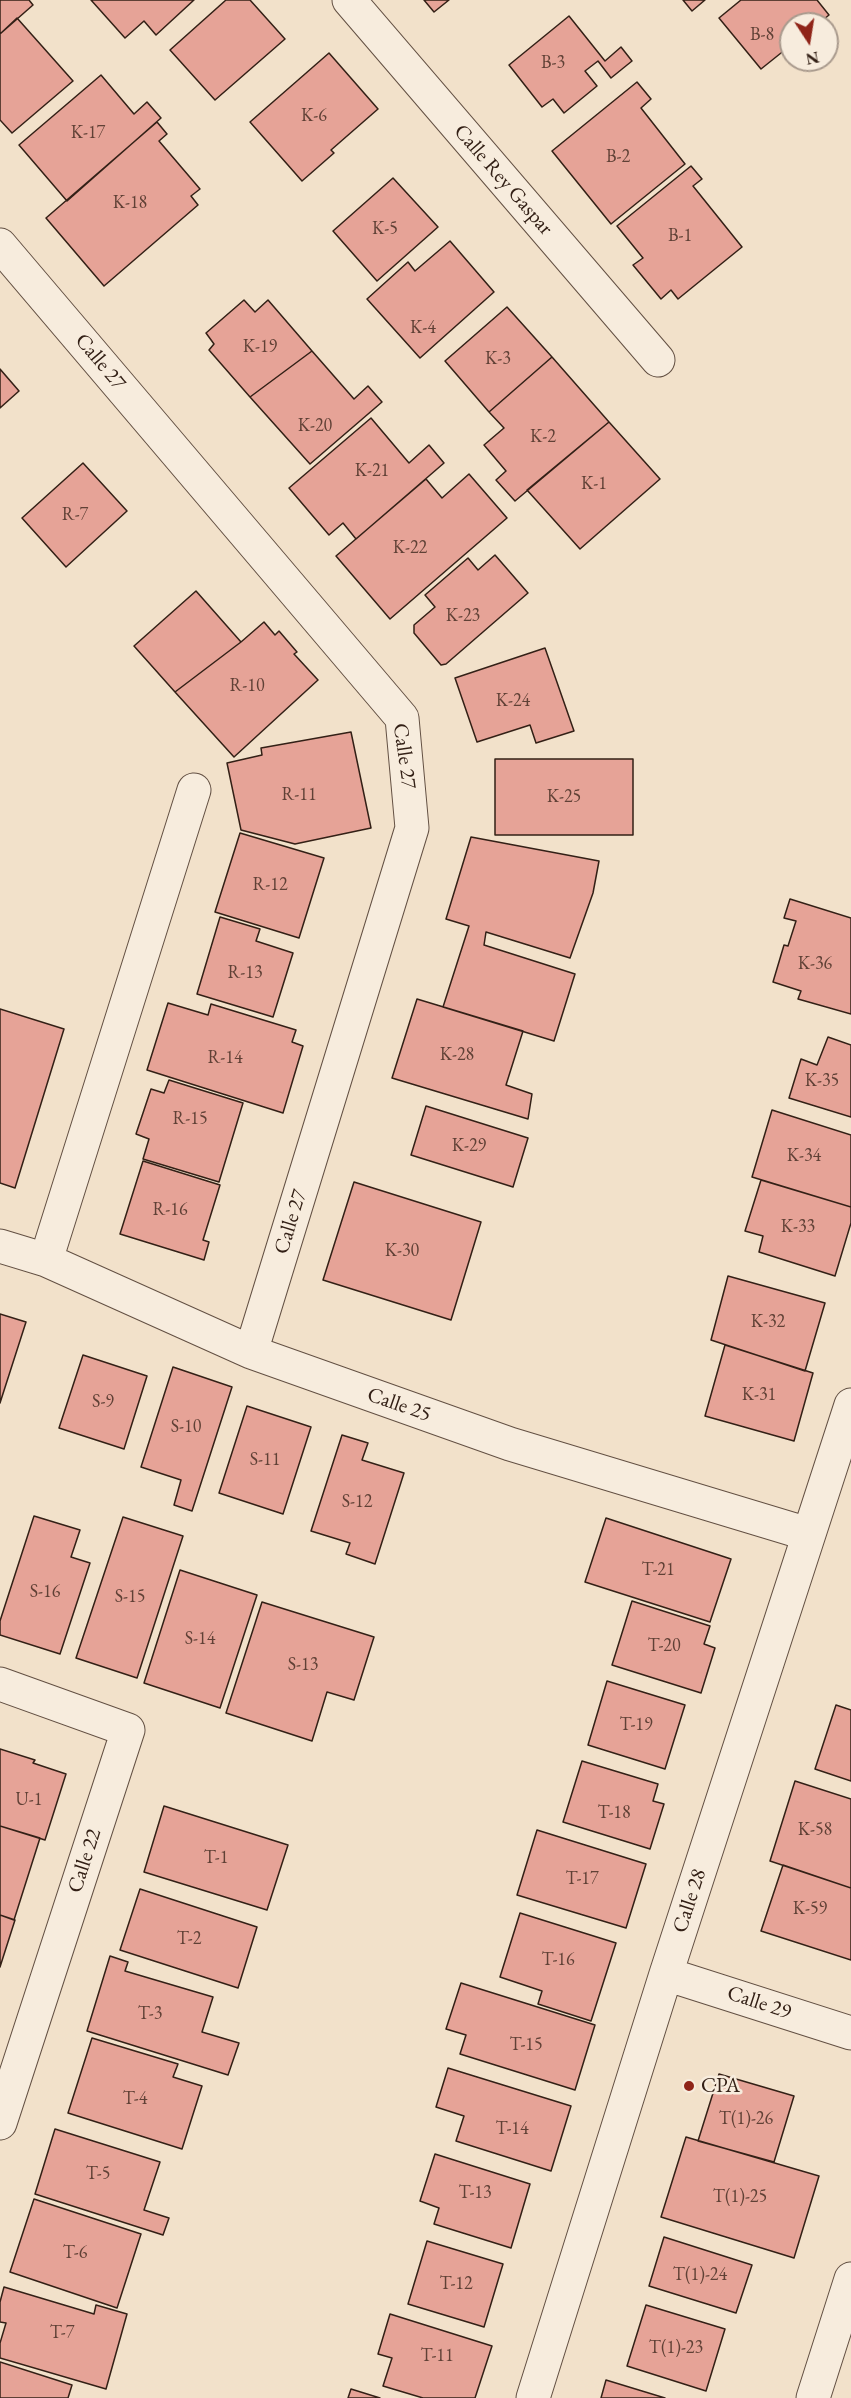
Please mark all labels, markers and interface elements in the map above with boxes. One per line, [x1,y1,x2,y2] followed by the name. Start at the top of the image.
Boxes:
[779,12,839,72] north arrow
[750,24,774,46] house number: B-8
[804,47,821,70] text: N
[541,52,565,74] house number: B-3
[301,105,327,127] house number: K-6
[448,119,558,241] street label: Calle Rey Gaspar
[71,122,105,144] house number: K-17
[606,146,630,168] house number: B-2
[113,192,147,214] house number: K-18
[372,218,398,240] house number: K-5
[668,225,692,247] house number: B-1
[410,317,436,339] house number: K-4
[69,329,131,395] street label: Calle 27
[243,336,277,358] house number: K-19
[485,348,511,370] house number: K-3
[298,415,332,437] house number: K-20
[530,426,556,448] house number: K-2
[355,460,389,482] house number: K-21
[581,473,607,495] house number: K-1
[62,504,88,526] house number: R-7
[393,537,427,559] house number: K-22
[446,605,480,627] house number: K-23
[229,675,265,697] house number: R-10
[496,690,530,712] house number: K-24
[387,722,421,790] street label: Calle 27
[281,784,317,806] house number: R-11
[547,786,581,808] house number: K-25
[252,874,288,896] house number: R-12
[798,953,832,975] house number: K-36
[227,962,263,984] house number: R-13
[440,1044,474,1066] house number: K-28
[207,1047,243,1069] house number: R-14
[805,1070,839,1092] house number: K-35
[172,1108,208,1130] house number: R-15
[452,1135,486,1157] house number: K-29
[787,1145,821,1167] house number: K-34
[269,1187,313,1257] street label: Calle 27
[152,1199,188,1221] house number: R-16
[781,1216,815,1238] house number: K-33
[385,1240,419,1262] house number: K-30
[751,1311,785,1333] house number: K-32
[364,1382,434,1428] street label: Calle 25
[742,1384,776,1406] house number: K-31
[92,1391,114,1413] house number: S-9
[171,1416,201,1438] house number: S-10
[250,1449,280,1471] house number: S-11
[342,1491,372,1513] house number: S-12
[641,1559,675,1581] house number: T-21
[30,1581,60,1603] house number: S-16
[115,1586,145,1608] house number: S-15
[185,1628,215,1650] house number: S-14
[647,1635,681,1657] house number: T-20
[288,1654,318,1676] house number: S-13
[619,1714,653,1736] house number: T-19
[16,1789,42,1811] house number: U-1
[597,1802,631,1824] house number: T-18
[798,1819,832,1841] house number: K-58
[63,1826,107,1896] street label: Calle 22
[204,1847,228,1869] house number: T-1
[668,1866,712,1936] street label: Calle 28
[565,1868,599,1890] house number: T-17
[793,1898,827,1920] house number: K-59
[177,1928,201,1950] house number: T-2
[541,1949,575,1971] house number: T-16
[724,1981,794,2025] street label: Calle 29
[138,2003,162,2025] house number: T-3
[509,2034,543,2056] house number: T-15
[701,2073,740,2099] place label: CPA
[682,2079,696,2093] marker: CPA
[123,2088,147,2110] house number: T-4
[719,2108,773,2130] house number: T(1)-26
[495,2118,529,2140] house number: T-14
[86,2163,110,2185] house number: T-5
[458,2182,492,2204] house number: T-13
[713,2186,767,2208] house number: T(1)-25
[63,2242,87,2264] house number: T-6
[673,2264,727,2286] house number: T(1)-24
[439,2273,473,2295] house number: T-12
[50,2322,74,2344] house number: T-7
[649,2337,703,2359] house number: T(1)-23
[420,2345,454,2367] house number: T-11

